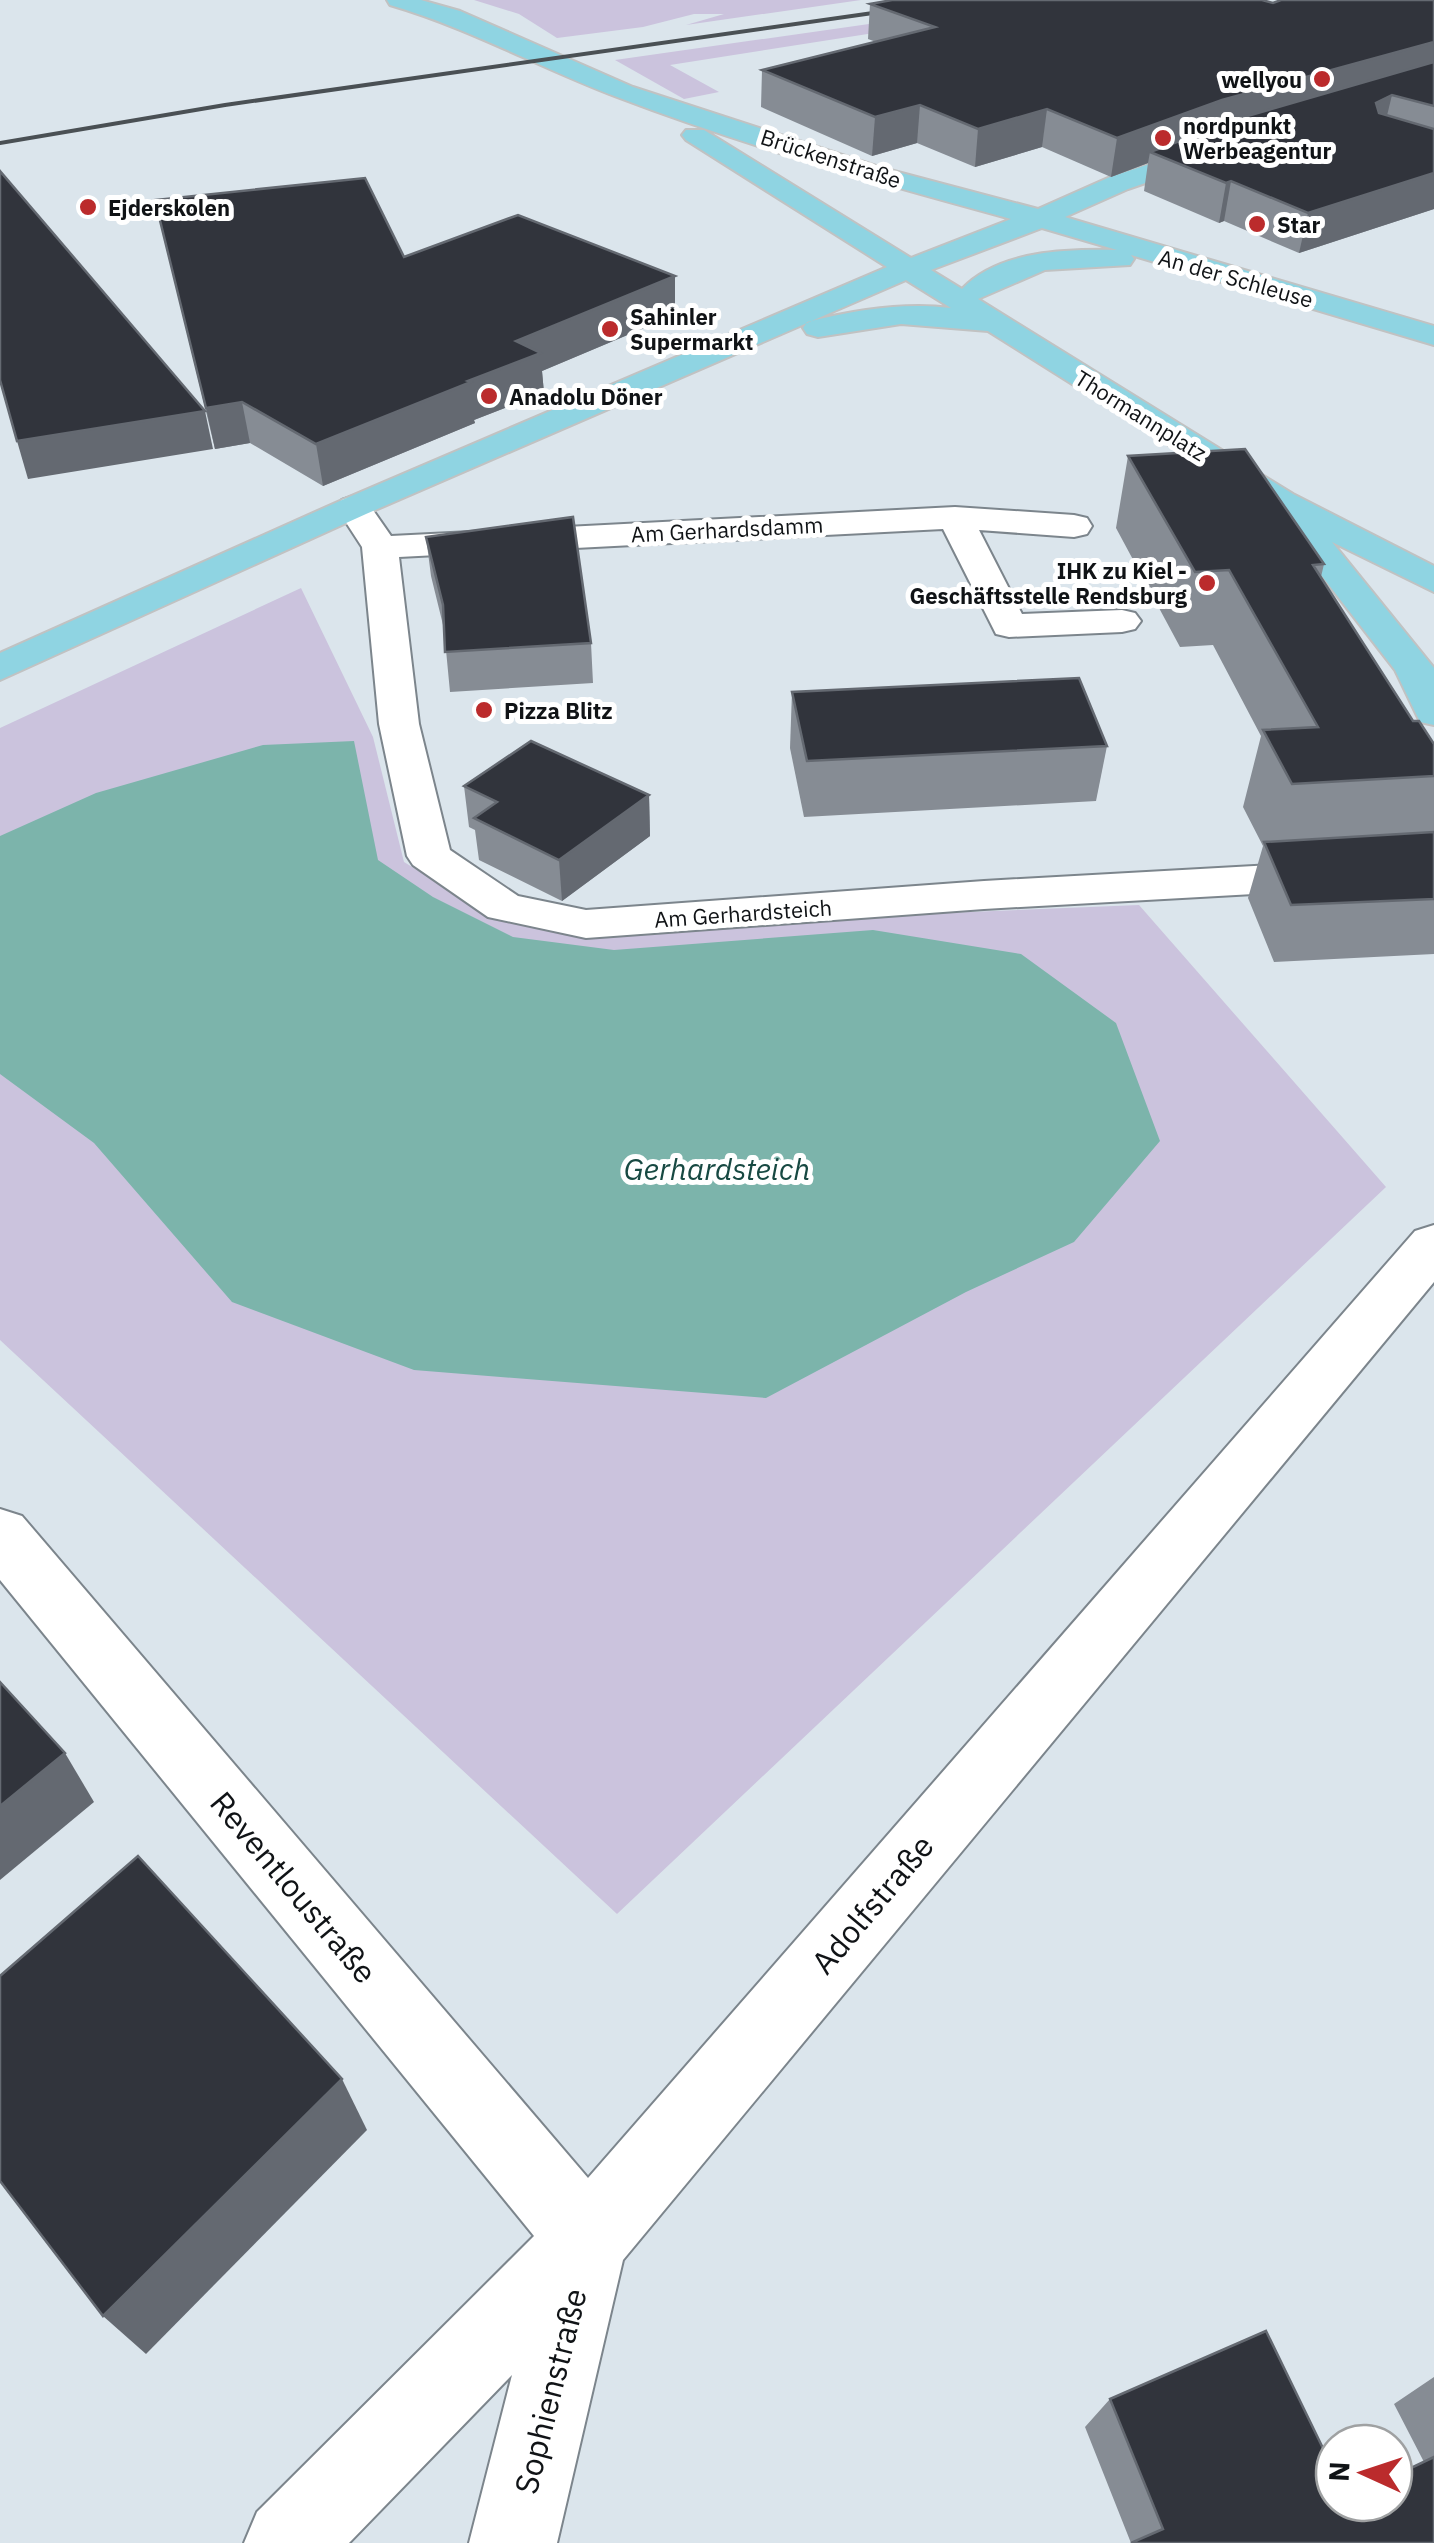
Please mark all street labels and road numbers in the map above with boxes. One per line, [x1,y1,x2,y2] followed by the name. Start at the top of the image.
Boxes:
[757,122,905,194] street label: Brückenstraße
[1155,242,1317,314] street label: An der Schleuse
[1070,363,1212,467] street label: Thormannplatz
[630,509,824,549] street label: Am Gerhardsdamm
[653,892,833,934] street label: Am Gerhardsteich
[201,1782,387,1992] street label: Reventloustraße
[801,1826,943,1982] street label: Adolfstraße
[504,2284,596,2498] street label: Sophienstraße

